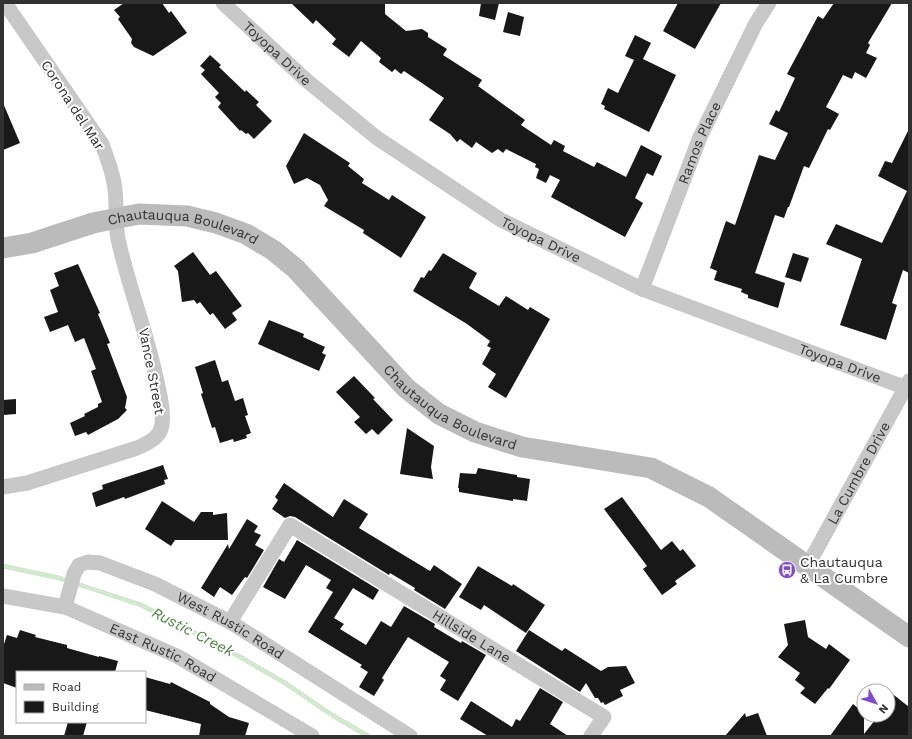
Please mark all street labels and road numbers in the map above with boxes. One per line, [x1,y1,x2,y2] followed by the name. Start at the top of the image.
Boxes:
[240,18,314,89] street label: Toyopa Drive
[38,57,108,153] street label: Corona del Mar
[675,99,724,186] street label: Ramos Place
[106,206,261,248] street label: Chautauqua Boulevard
[498,213,583,266] street label: Toyopa Drive
[136,326,168,416] street label: Vance Street
[797,340,883,386] street label: Toyopa Drive
[380,361,519,453] street label: Chautauqua Boulevard
[824,419,893,527] street label: La Cumbre Drive
[174,588,287,662] street label: West Rustic Road
[430,606,514,666] street label: Hillside Lane
[107,620,219,685] street label: East Rustic Road

